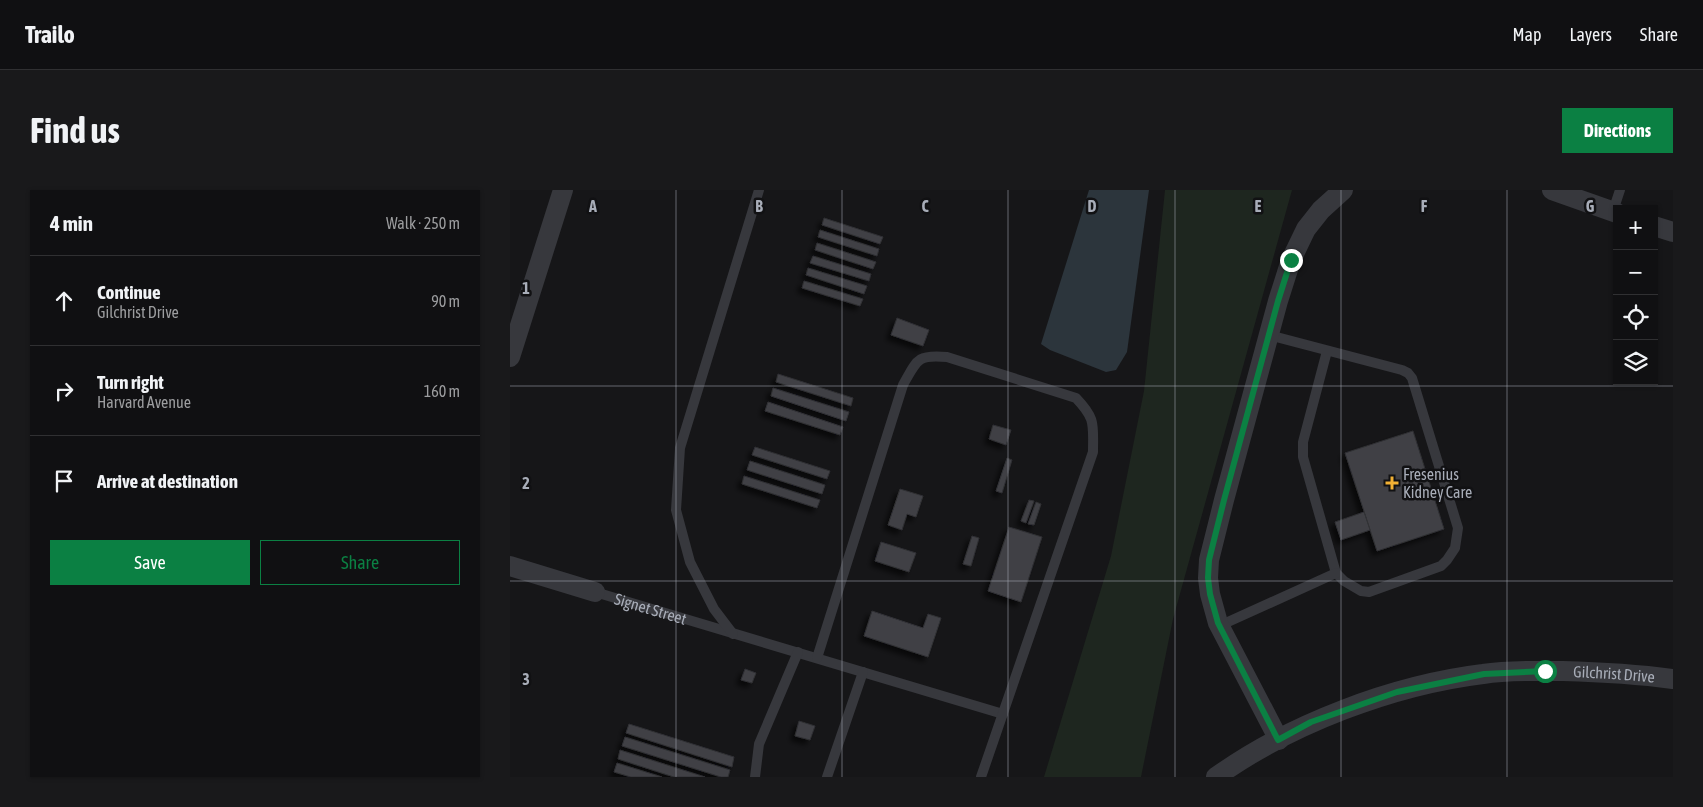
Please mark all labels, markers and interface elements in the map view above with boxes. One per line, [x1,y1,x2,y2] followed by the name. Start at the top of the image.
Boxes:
[25,21,75,48] text: Trailo
[1512,24,1541,45] text: Map
[1569,24,1612,45] text: Layers
[1640,24,1678,45] text: Share
[1562,108,1673,153] button: Directions
[30,110,120,150] text: Find us
[588,197,597,215] text: A
[755,197,763,215] text: B
[921,197,929,215] text: C
[1088,197,1097,215] text: D
[1255,197,1262,215] text: E
[1421,197,1428,215] text: F
[1586,197,1595,215] text: G
[1613,205,1658,385] map controls
[1613,205,1658,250] button: +
[50,211,93,235] text: 4 min
[386,214,460,232] text: Walk · 250 m
[1280,249,1303,272] route end
[1613,250,1658,295] button: −
[522,279,530,297] text: 1
[97,281,161,303] text: Continue
[50,287,78,315] icon: ahead
[431,292,460,310] text: 90 m
[1613,295,1658,340] button: locate
[97,303,179,321] text: Gilchrist Drive
[1613,340,1658,385] button: layers
[97,371,164,393] text: Turn right
[50,377,78,405] icon: right
[424,382,460,400] text: 160 m
[97,393,191,411] text: Harvard Avenue
[1403,465,1472,502] place label: Fresenius Kidney Care
[50,467,78,495] icon: arrive
[97,470,238,492] text: Arrive at destination
[522,474,530,492] text: 2
[1385,476,1399,490] marker: Fresenius Kidney Care
[50,540,250,585] button: Save
[260,540,460,585] button: Share
[612,589,689,628] street label: Signet Street
[1534,660,1557,683] route start
[1573,662,1656,686] street label: Gilchrist Drive
[522,670,530,688] text: 3

